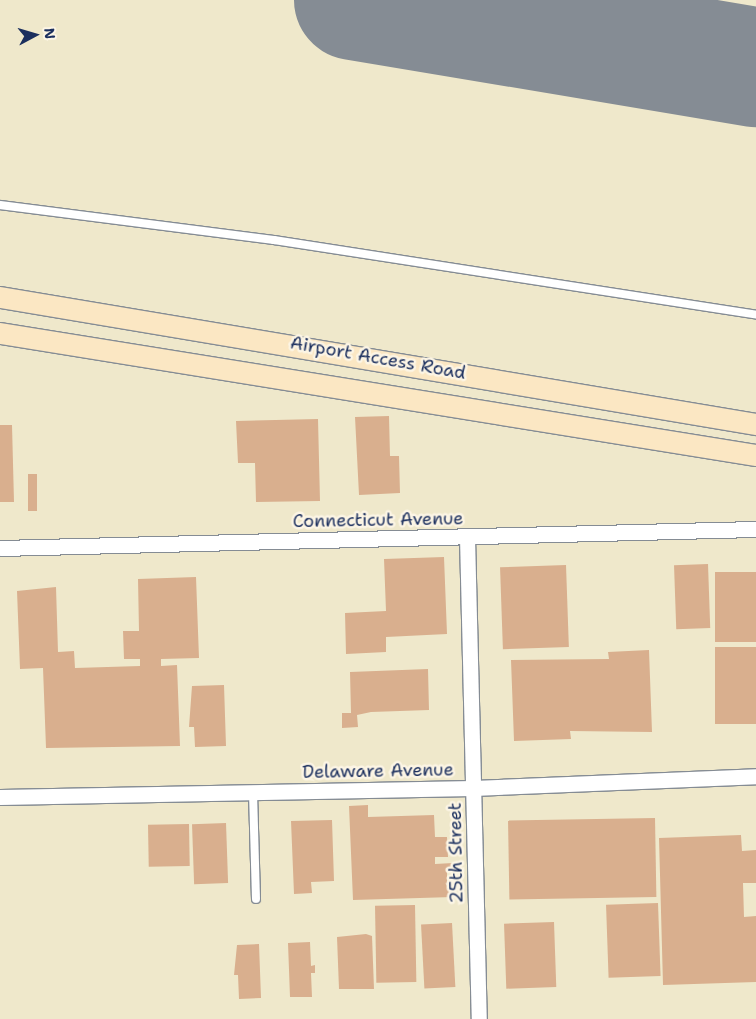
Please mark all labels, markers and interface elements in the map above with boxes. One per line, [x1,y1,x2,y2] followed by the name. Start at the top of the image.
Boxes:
[10,10,60,60] north arrow
[40,27,59,40] text: N
[289,332,467,384] street label: Airport Access Road
[292,508,464,532] street label: Connecticut Avenue
[302,759,454,783] street label: Delaware Avenue
[444,802,468,904] street label: 25th Street

